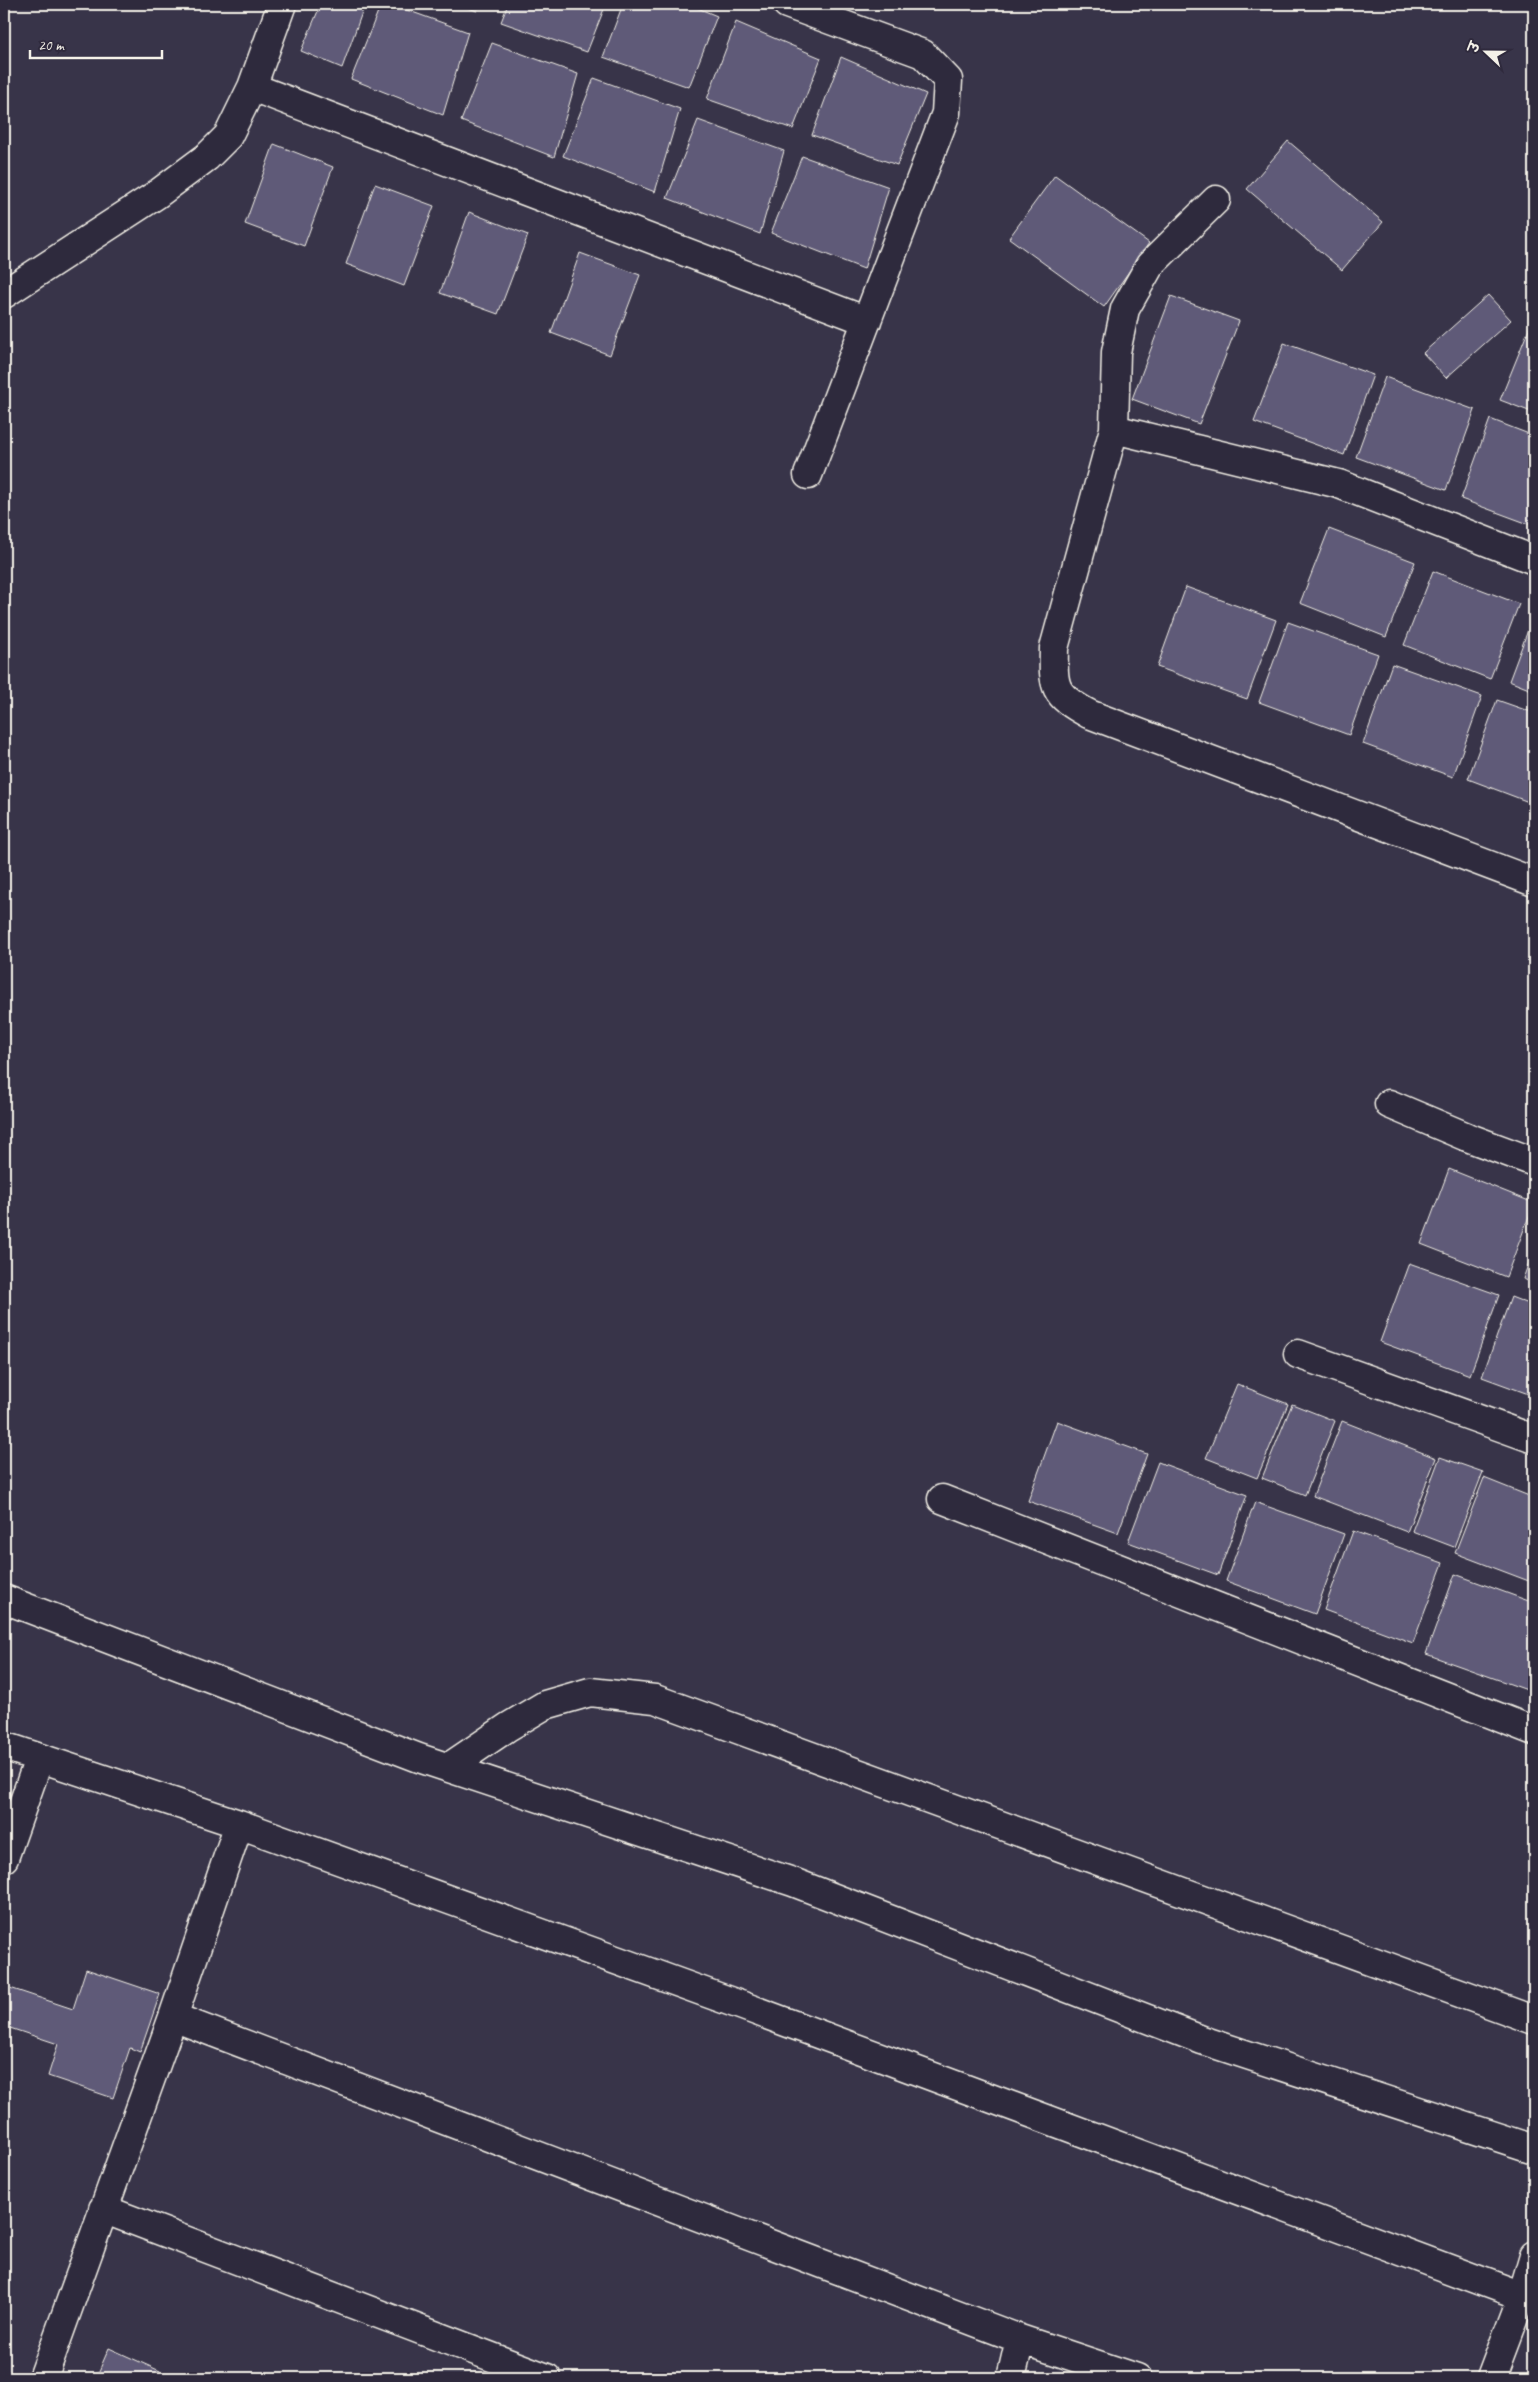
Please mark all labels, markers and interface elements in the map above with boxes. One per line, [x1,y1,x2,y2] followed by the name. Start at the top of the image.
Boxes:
[30,28,162,60] scale bar
[1460,28,1510,78] north arrow
[38,36,65,55] text: 20 m
[1464,38,1485,57] text: उ

